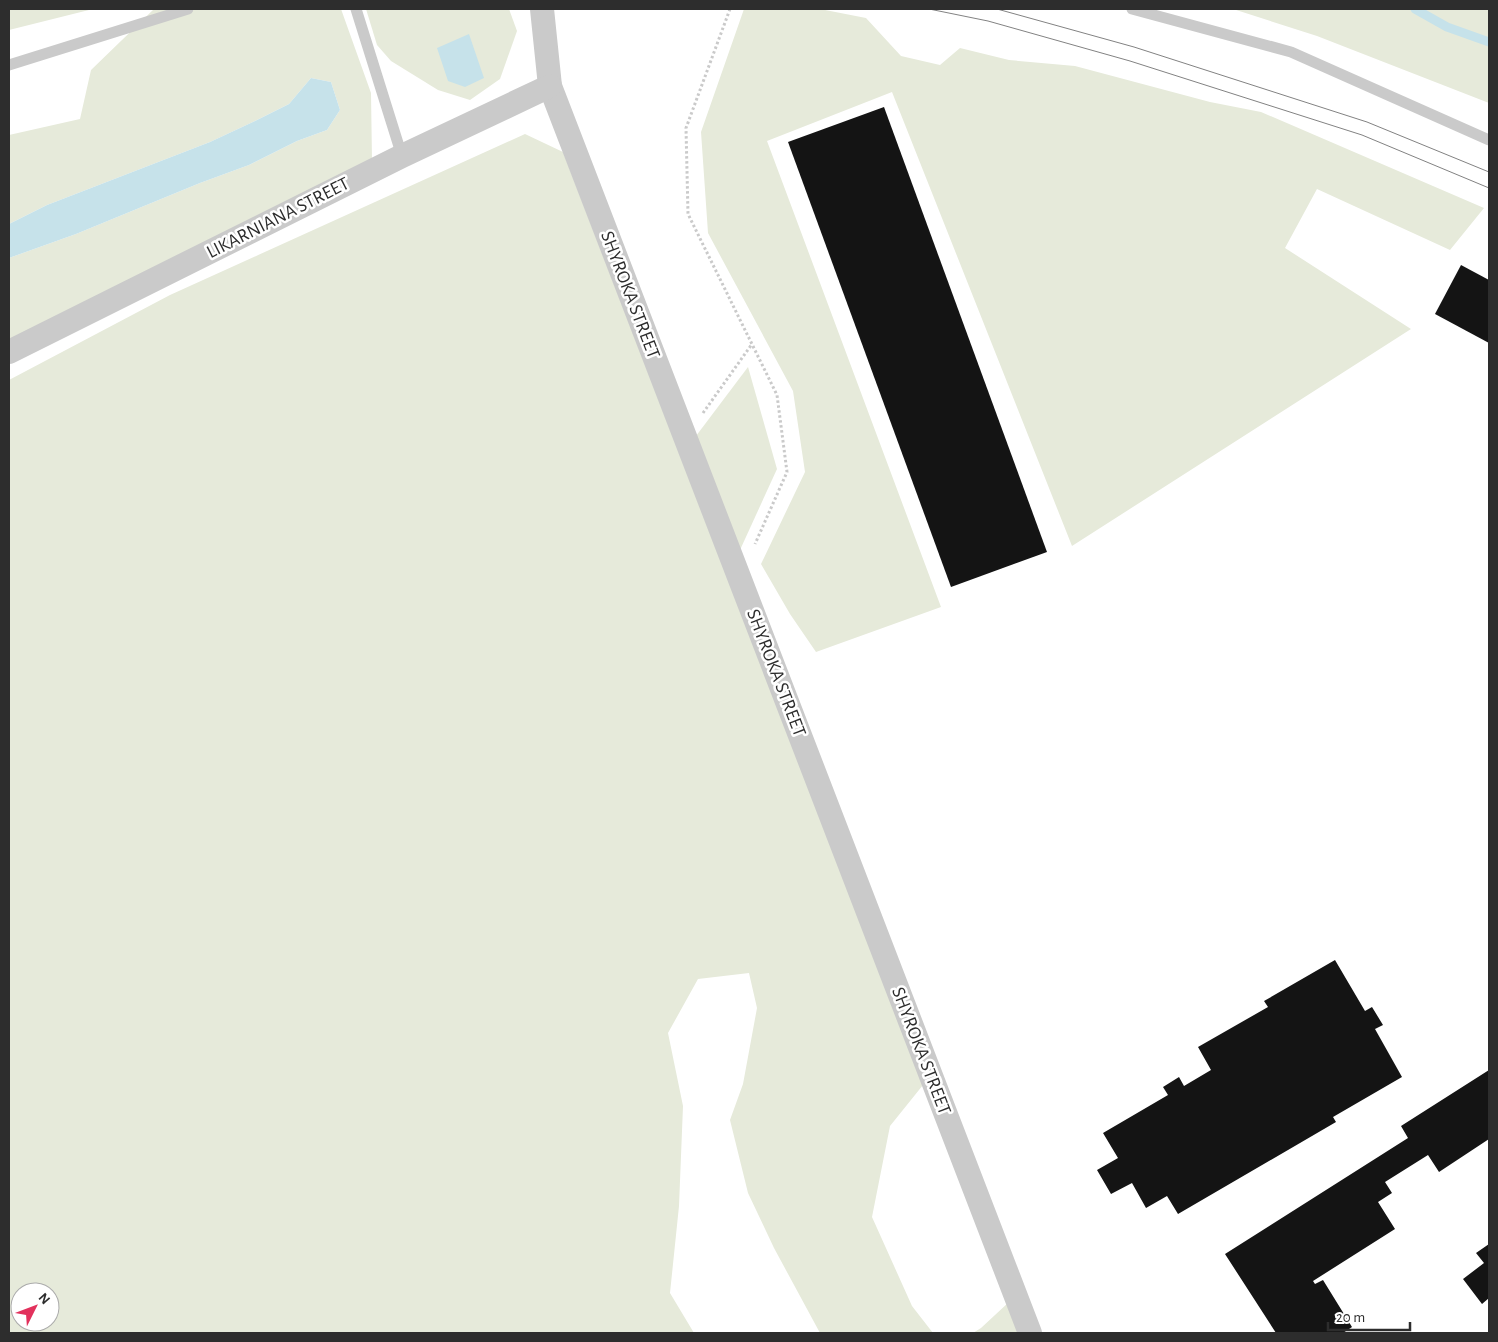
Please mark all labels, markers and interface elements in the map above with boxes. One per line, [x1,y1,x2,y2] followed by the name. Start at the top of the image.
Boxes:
[204,174,352,262] street label: LIKARNIANA STREET
[597,229,663,361] street label: SHYROKA STREET
[743,607,809,739] street label: SHYROKA STREET
[888,985,954,1117] street label: SHYROKA STREET
[10,1282,60,1332] north arrow
[35,1291,52,1307] text: N
[1328,1300,1410,1332] scale bar
[1336,1310,1365,1325] text: 20 m

